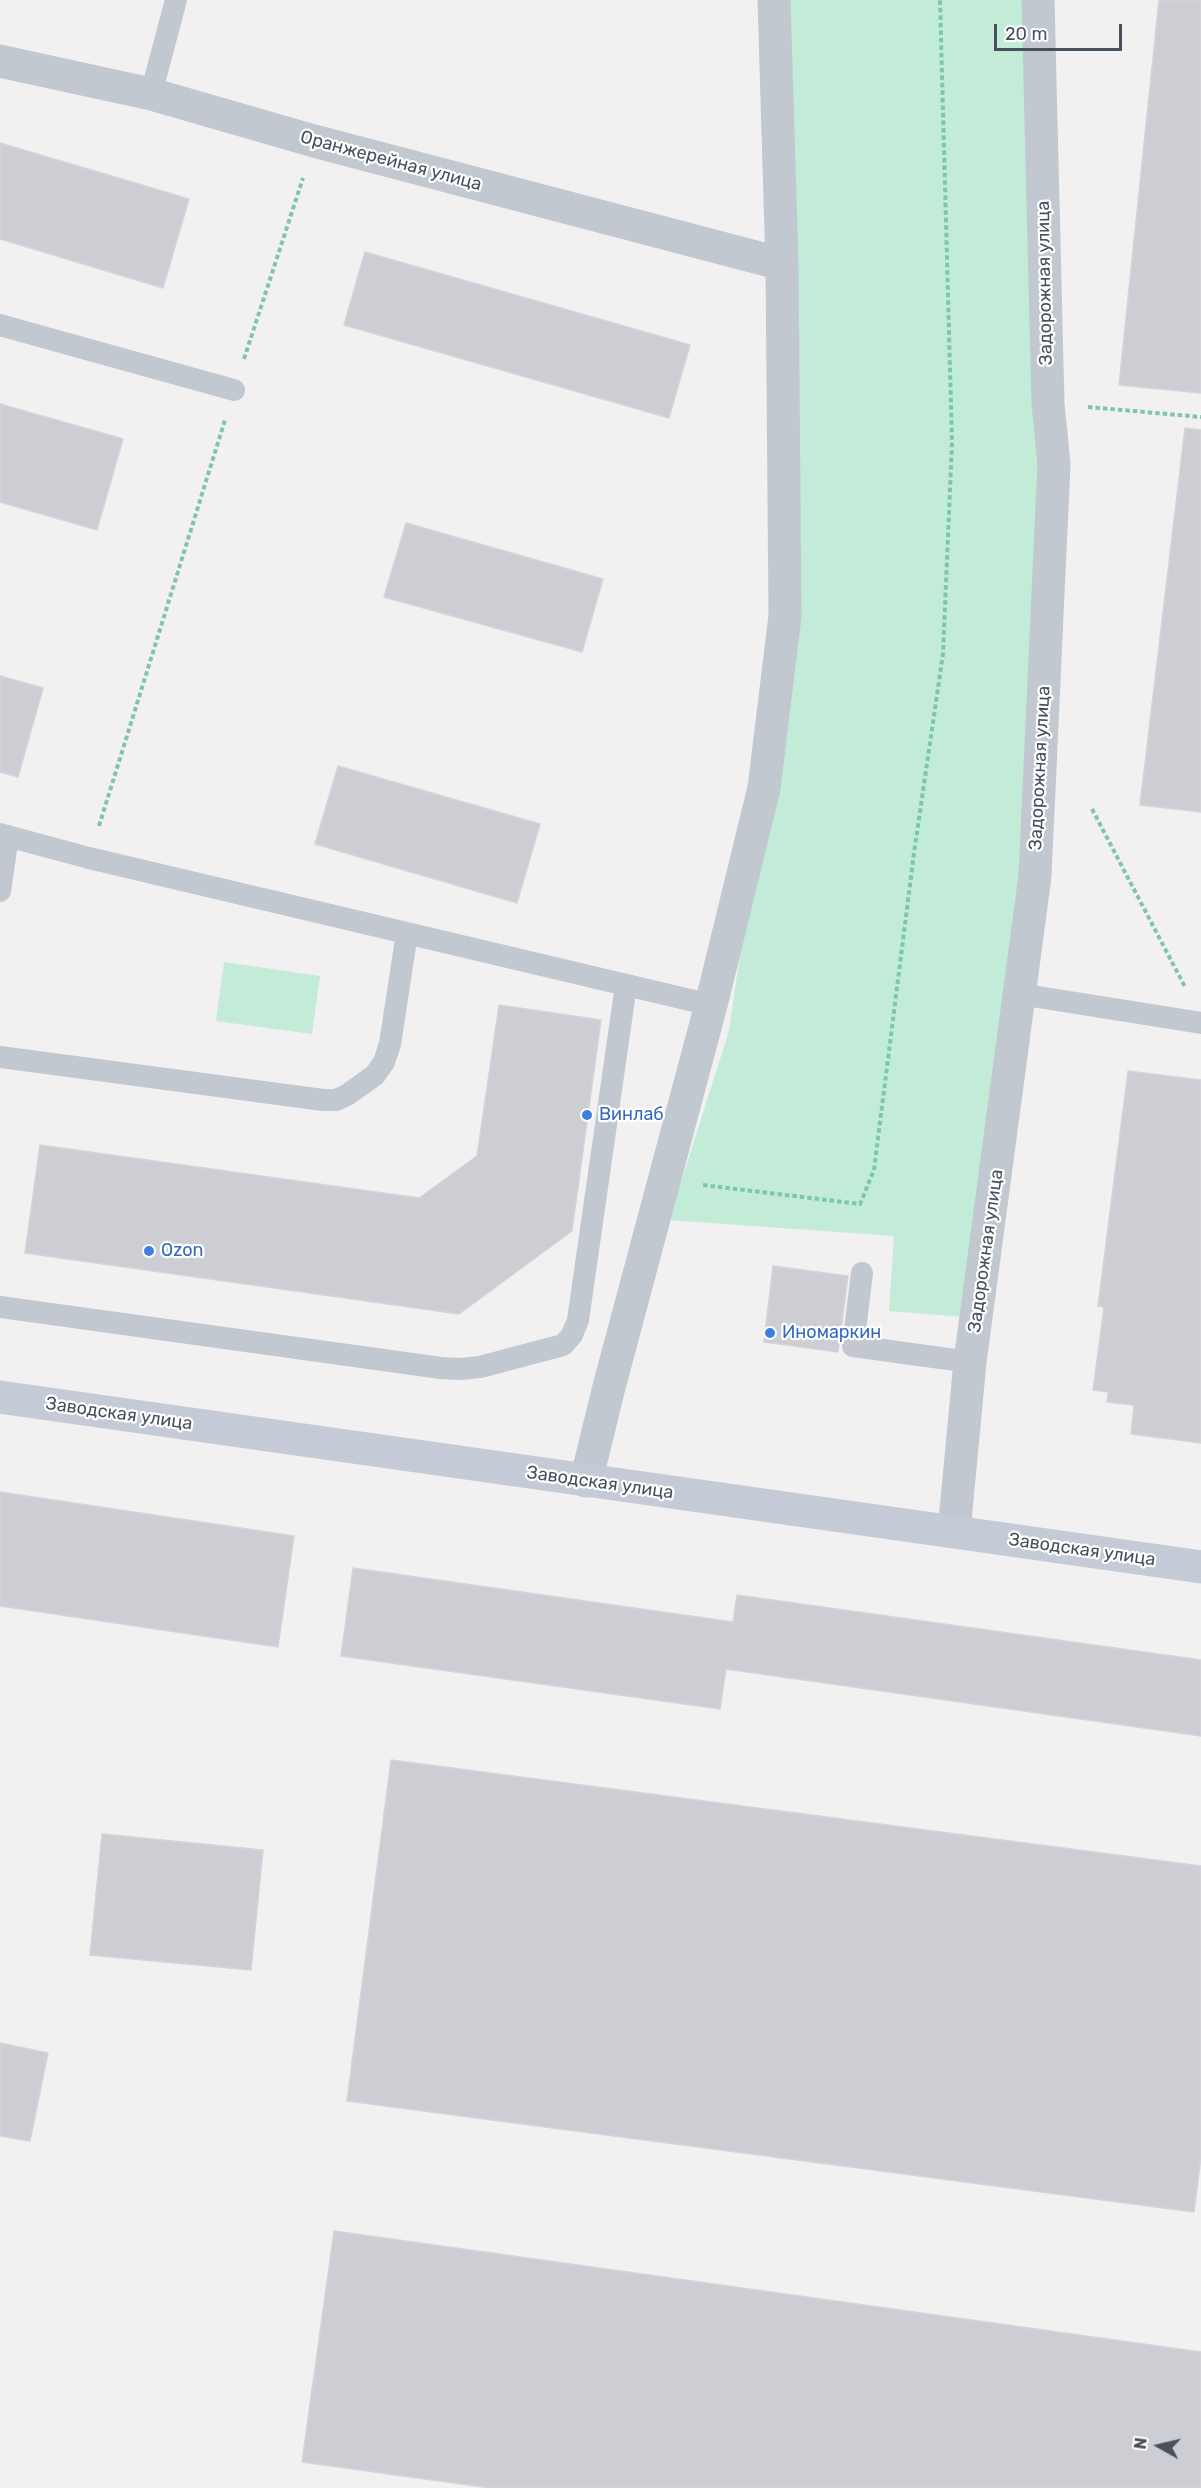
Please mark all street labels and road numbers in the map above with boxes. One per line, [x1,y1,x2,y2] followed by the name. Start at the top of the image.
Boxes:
[298,126,484,196] street label: Оранжерейная улица
[1033,201,1057,365] street label: Задорожная улица
[1025,685,1055,851] street label: Задорожная улица
[964,1168,1008,1334] street label: Задорожная улица
[44,1393,194,1435] street label: Заводская улица
[525,1462,675,1504] street label: Заводская улица
[1007,1529,1157,1571] street label: Заводская улица

